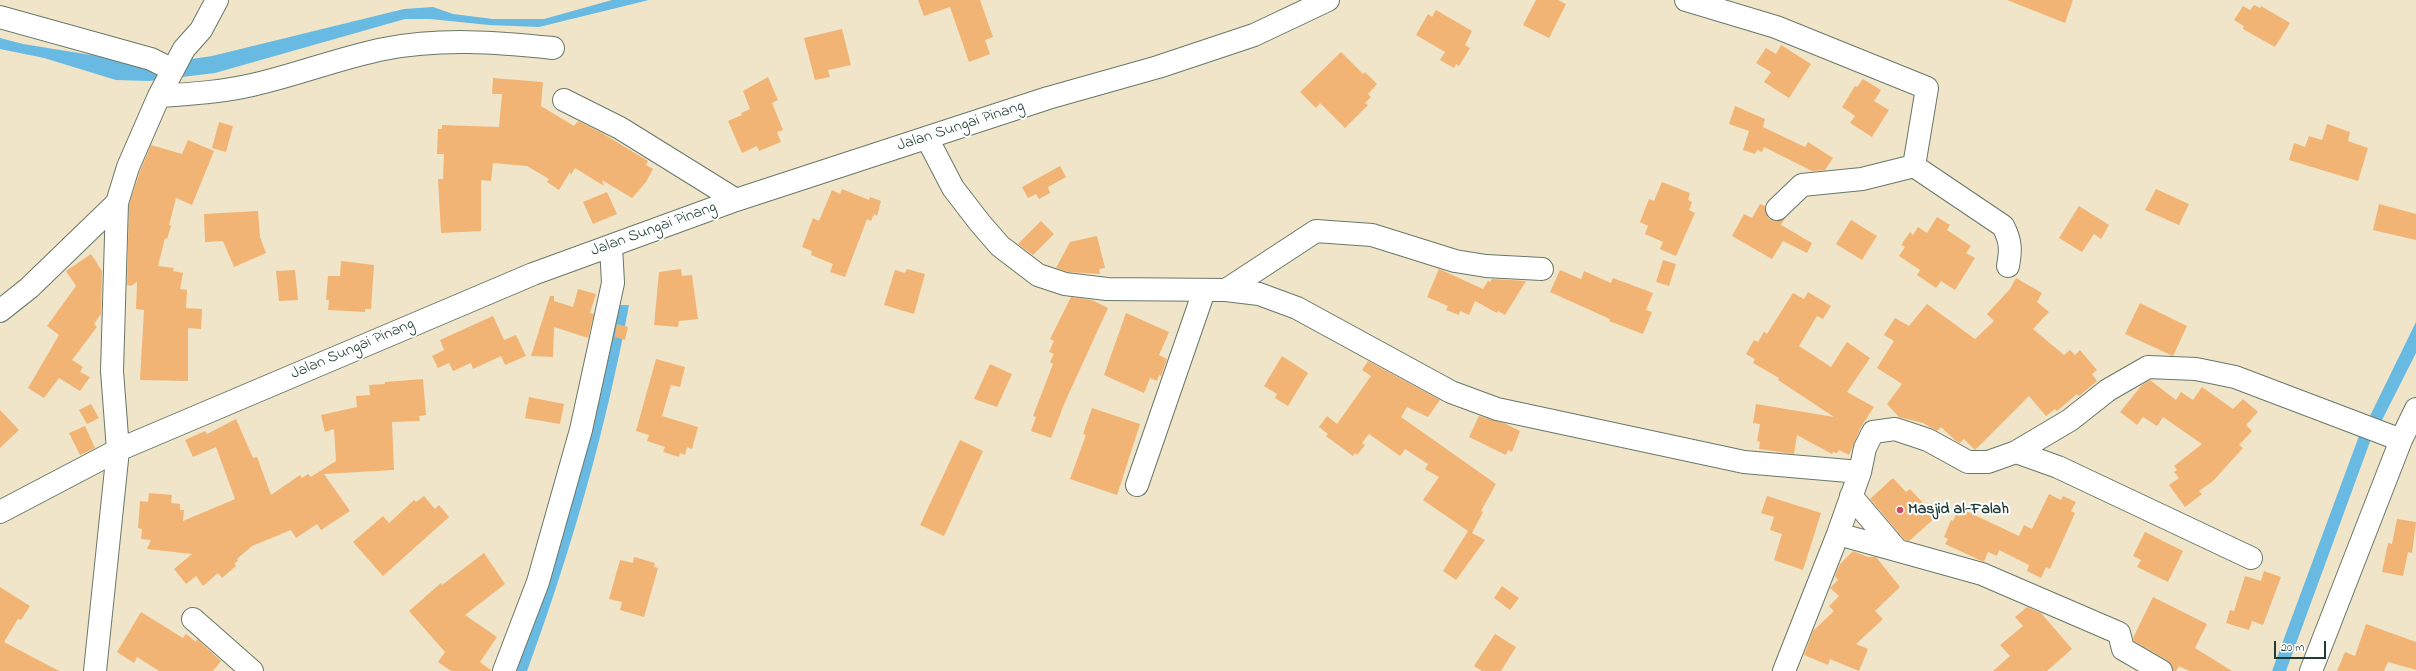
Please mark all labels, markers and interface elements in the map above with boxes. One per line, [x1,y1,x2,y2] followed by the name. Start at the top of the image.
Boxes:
[895,97,1027,157] street label: Jalan Sungai Pinang
[588,198,720,262] street label: Jalan Sungai Pinang
[288,315,418,385] street label: Jalan Sungai Pinang
[1908,500,2009,520] place label: Masjid al-Falah
[1895,505,1905,515] marker: Masjid al-Falah
[2276,633,2328,659] scale bar
[2281,639,2304,657] text: 20 m

